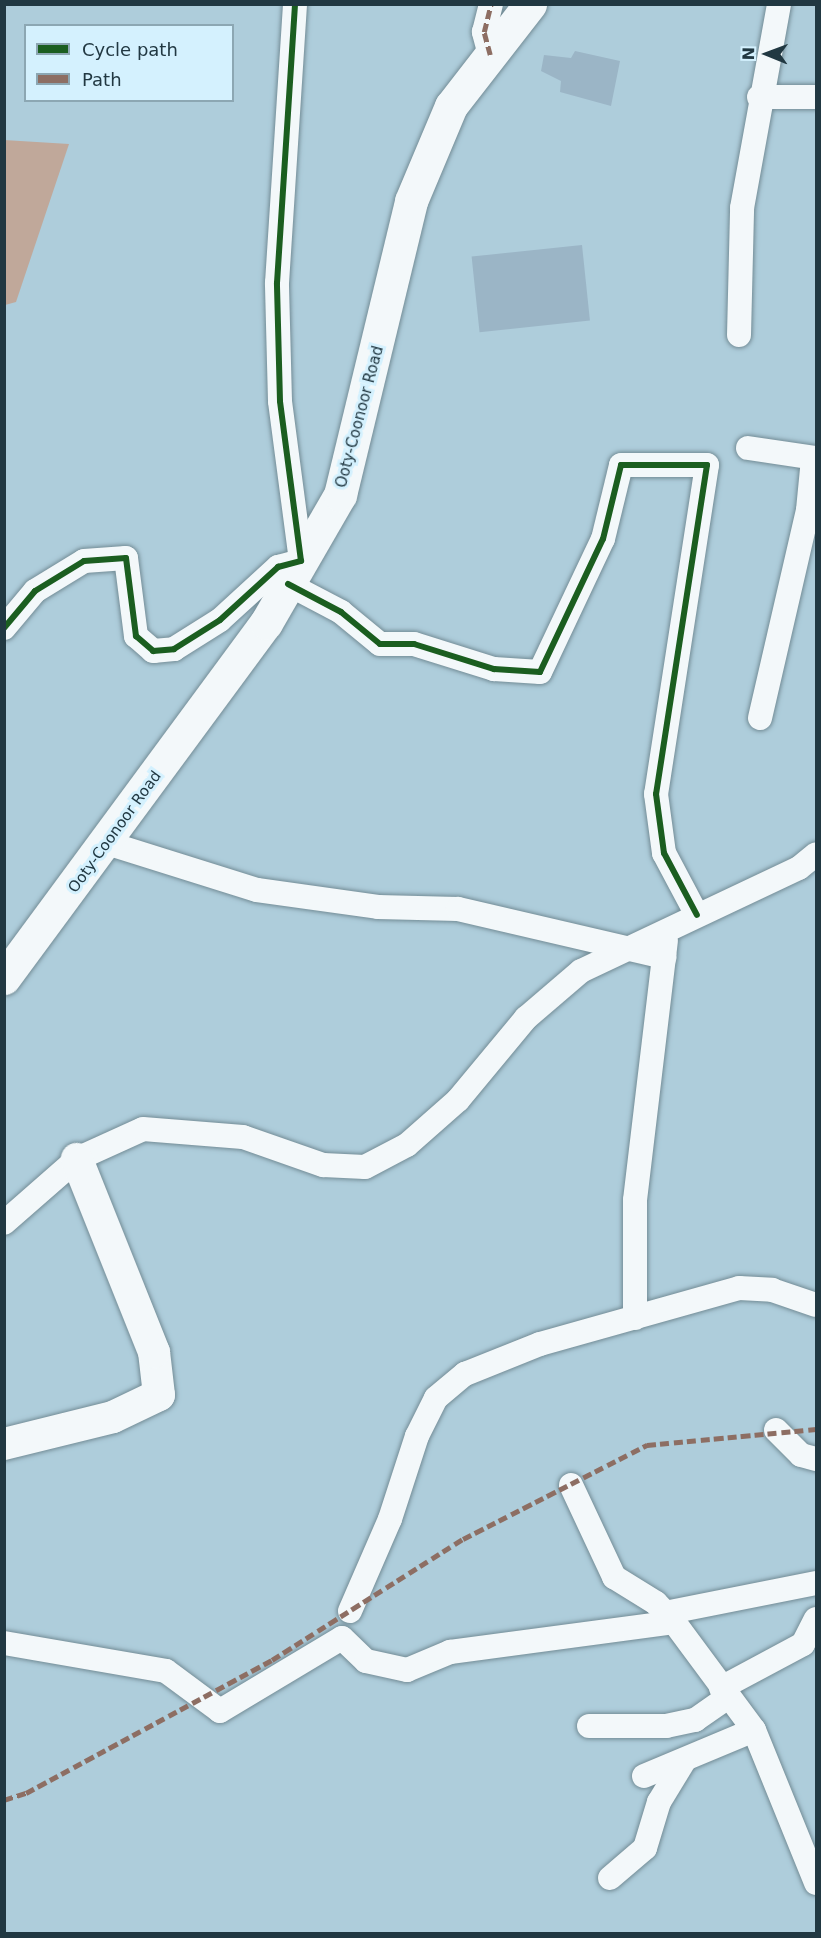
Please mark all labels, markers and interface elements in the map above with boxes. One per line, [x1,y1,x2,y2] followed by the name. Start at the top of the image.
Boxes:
[24,24,234,102] legend
[737,24,797,84] north arrow
[82,39,178,60] text: Cycle path
[739,47,758,61] text: N
[82,69,122,90] text: Path
[332,344,388,490] street label: Ooty-Coonoor Road
[65,768,165,896] street label: Ooty-Coonoor Road

